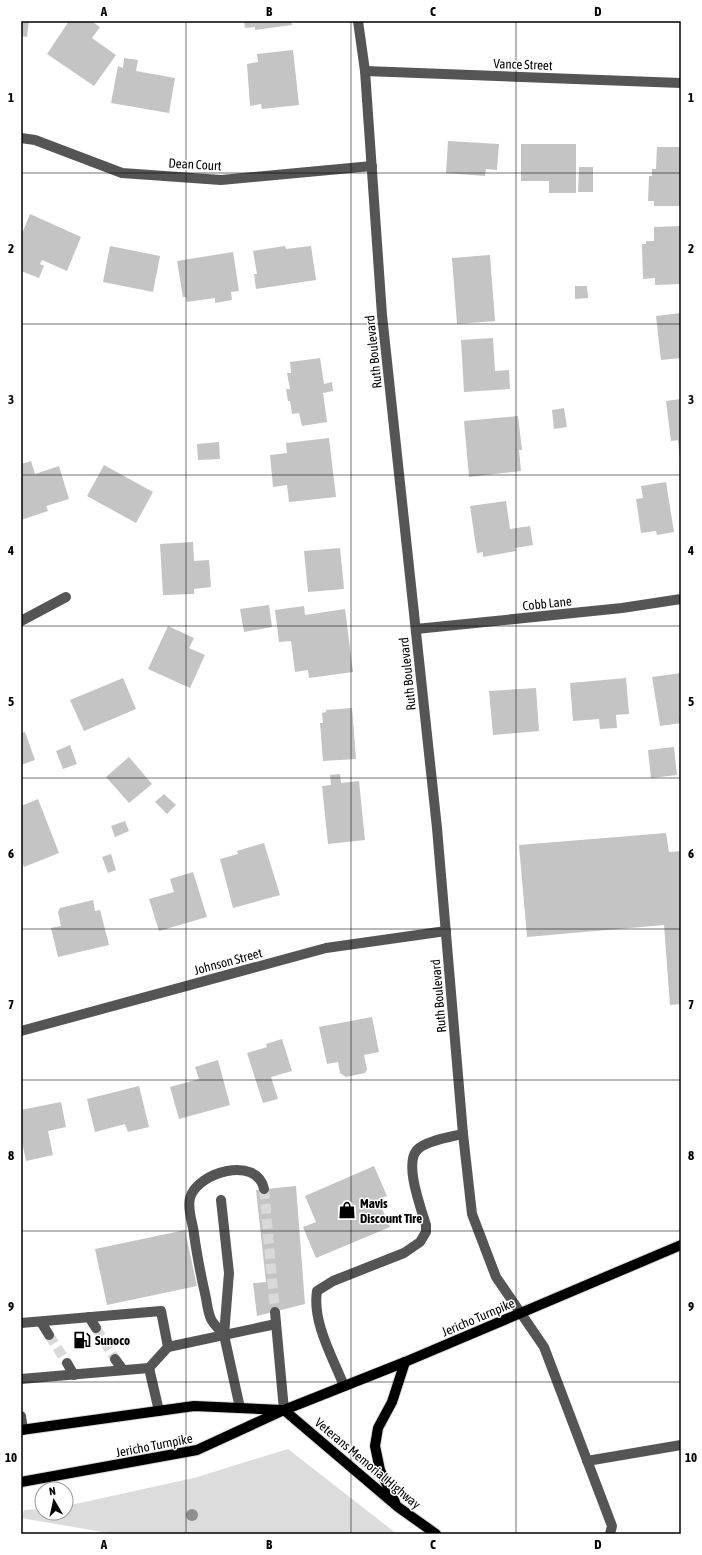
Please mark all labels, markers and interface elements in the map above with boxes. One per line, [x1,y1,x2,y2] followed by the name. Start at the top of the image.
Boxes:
[100,4,108,19] text: A
[266,4,273,19] text: B
[430,4,436,19] text: C
[594,4,602,19] text: D
[493,56,553,73] street label: Vance Street
[8,90,14,105] text: 1
[688,90,694,105] text: 1
[168,156,222,173] street label: Dean Court
[8,241,14,256] text: 2
[688,241,694,256] text: 2
[362,315,385,389] street label: Ruth Boulevard
[8,392,14,407] text: 3
[688,392,694,407] text: 3
[7,543,14,558] text: 4
[687,543,694,558] text: 4
[522,593,572,614] street label: Cobb Lane
[396,637,419,711] street label: Ruth Boulevard
[8,694,14,709] text: 5
[688,694,694,709] text: 5
[8,846,14,861] text: 6
[688,846,694,861] text: 6
[192,945,264,978] street label: Johnson Street
[428,959,449,1033] street label: Ruth Boulevard
[8,997,14,1012] text: 7
[688,997,694,1012] text: 7
[8,1148,14,1163] text: 8
[688,1148,694,1163] text: 8
[360,1196,422,1226] place label: Mavis Discount Tire
[337,1200,357,1220] shop icon: Mavis Discount Tire
[439,1295,517,1340] street label: Jericho Turnpike
[8,1299,14,1314] text: 9
[688,1299,694,1314] text: 9
[72,1330,92,1350] fuel station icon: Sunoco
[95,1333,130,1348] place label: Sunoco
[312,1415,424,1512] street label: Veterans Memorial Highway
[114,1431,194,1460] street label: Jericho Turnpike
[5,1450,17,1465] text: 10
[685,1450,697,1465] text: 10
[34,1481,74,1521] north arrow
[48,1485,57,1498] text: N
[100,1537,108,1552] text: A
[266,1537,273,1552] text: B
[430,1537,436,1552] text: C
[594,1537,602,1552] text: D

